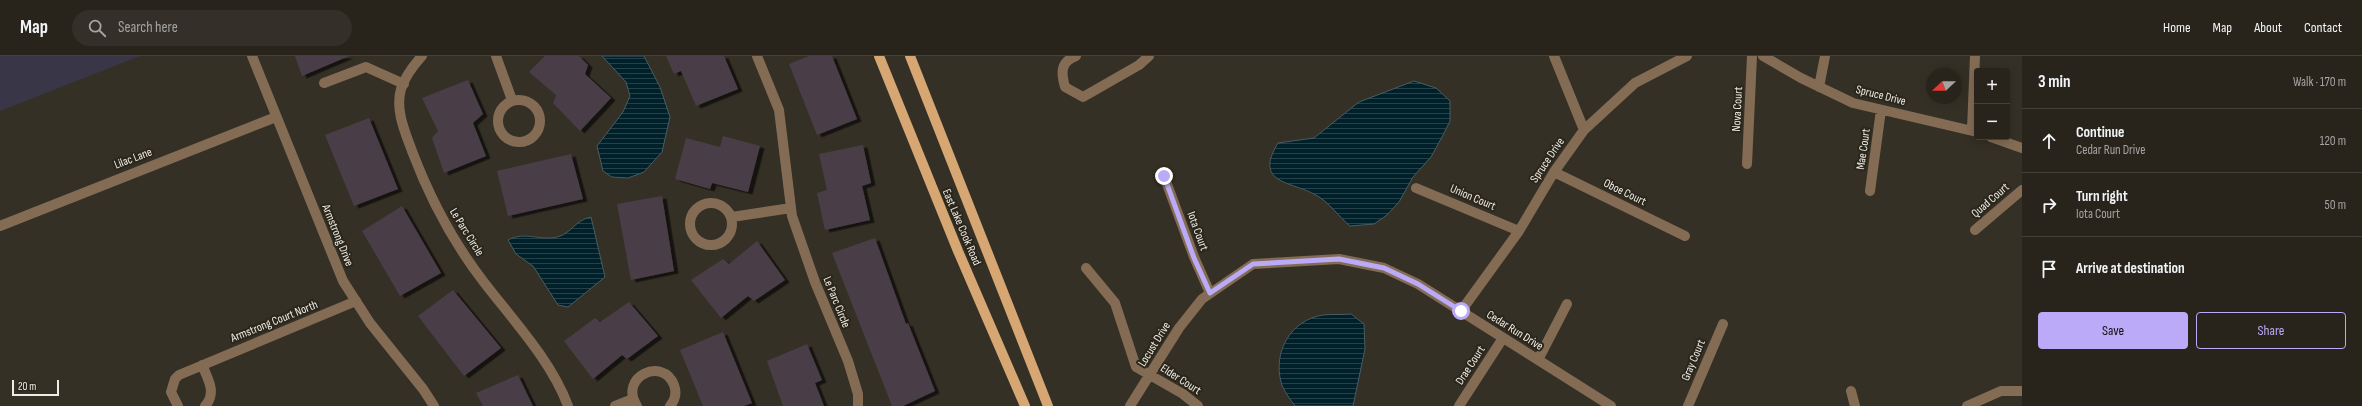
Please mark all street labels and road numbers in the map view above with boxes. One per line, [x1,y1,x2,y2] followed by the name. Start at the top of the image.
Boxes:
[1854,82,1908,109] street label: Spruce Drive
[1729,86,1746,132] street label: Nova Court
[1853,127,1874,171] street label: Mae Court
[1527,135,1568,186] street label: Spruce Drive
[112,144,154,173] street label: Lilac Lane
[1601,176,1649,209] street label: Oboe Court
[1968,180,2013,221] street label: Quad Court
[1448,181,1498,214] street label: Union Court
[939,187,984,268] street label: East Lake Cook Road
[318,201,357,269] street label: Armstrong Drive
[446,206,487,259] street label: Le Parc Circle
[1184,210,1212,253] street label: Iota Court
[820,274,854,330] street label: Le Parc Circle
[227,297,320,346] street label: Armstrong Court North
[1484,307,1546,354] street label: Cedar Run Drive
[1135,319,1174,369] street label: Locust Drive
[1678,337,1709,383] street label: Gray Court
[1452,343,1489,388] street label: Drae Court
[1158,361,1204,398] street label: Elder Court

